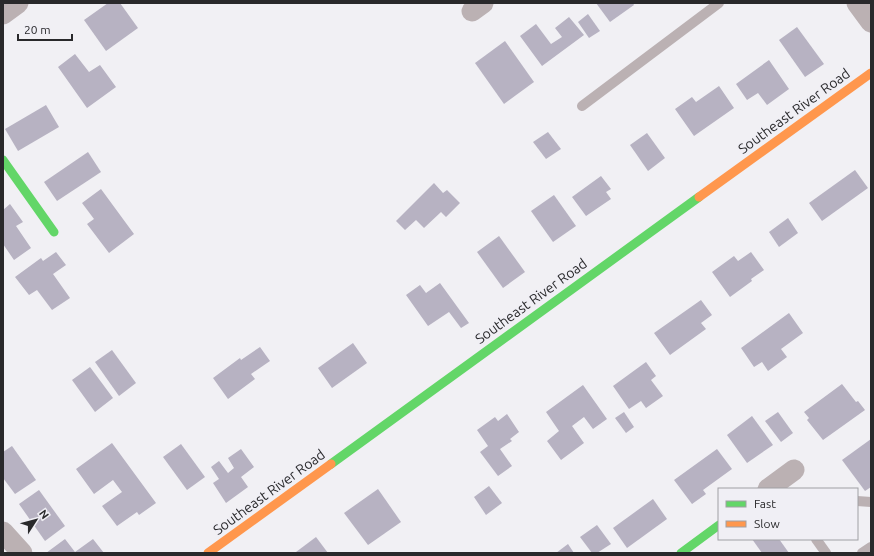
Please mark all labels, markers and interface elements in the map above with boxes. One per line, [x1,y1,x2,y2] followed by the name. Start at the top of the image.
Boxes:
[18,16,72,42] scale bar
[24,23,51,36] text: 20 m
[735,65,853,157] street label: Southeast River Road
[472,255,590,347] street label: Southeast River Road
[210,446,328,538] street label: Southeast River Road
[718,488,858,540] legend
[754,497,776,510] text: Fast
[16,500,56,540] north arrow
[37,507,51,521] text: N
[754,517,780,530] text: Slow

